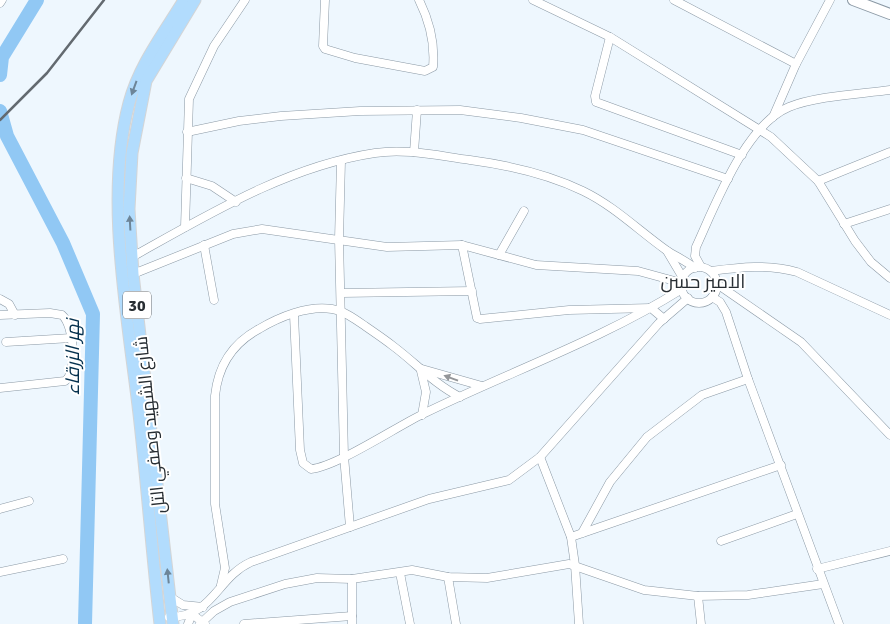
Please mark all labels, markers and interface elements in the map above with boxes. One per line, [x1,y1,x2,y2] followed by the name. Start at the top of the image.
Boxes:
[130,80,137,95] one-way arrow
[126,214,134,230] one-way arrow
[661,270,745,294] district label: الامير حسن
[123,292,151,318] road number: 30
[61,317,85,395] water label: نهر الزرقاء
[130,335,173,515] street label: شارع الشهيد وصفي التل
[443,374,458,382] one-way arrow
[163,567,171,583] one-way arrow

